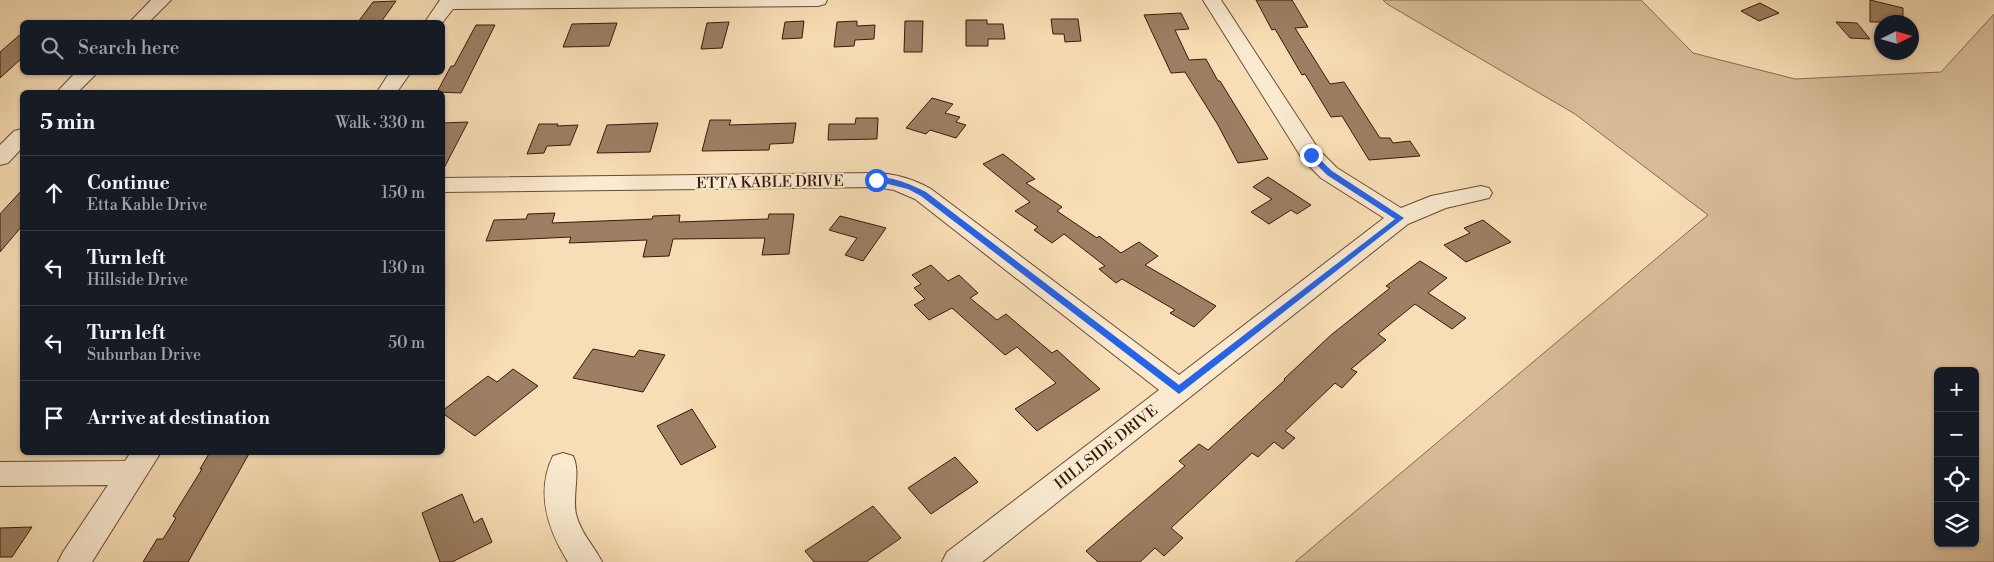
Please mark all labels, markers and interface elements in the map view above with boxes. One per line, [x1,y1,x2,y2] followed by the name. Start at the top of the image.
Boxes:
[1874,15,1919,60] north arrow
[20,20,445,75] search box
[38,34,66,62] icon: search
[78,36,179,60] text: Search here
[40,110,95,136] text: 5 min
[335,113,425,133] text: Walk · 330 m
[1300,144,1323,167] route end
[865,169,888,192] route start
[87,171,170,195] text: Continue
[696,172,844,193] street label: ETTA KABLE DRIVE
[40,179,68,207] icon: ahead
[381,183,425,203] text: 150 m
[87,195,207,215] text: Etta Kable Drive
[87,246,166,270] text: Turn left
[40,254,68,282] icon: left
[381,258,425,278] text: 130 m
[87,270,188,290] text: Hillside Drive
[87,321,166,345] text: Turn left
[40,329,68,357] icon: left
[388,333,425,353] text: 50 m
[87,345,201,365] text: Suburban Drive
[1934,367,1979,547] map controls
[1934,367,1979,412] button: +
[1051,401,1162,494] street label: HILLSIDE DRIVE
[40,404,68,432] icon: arrive
[87,406,270,430] text: Arrive at destination
[1934,412,1979,457] button: −
[1934,457,1979,502] button: locate
[1934,502,1979,547] button: layers

